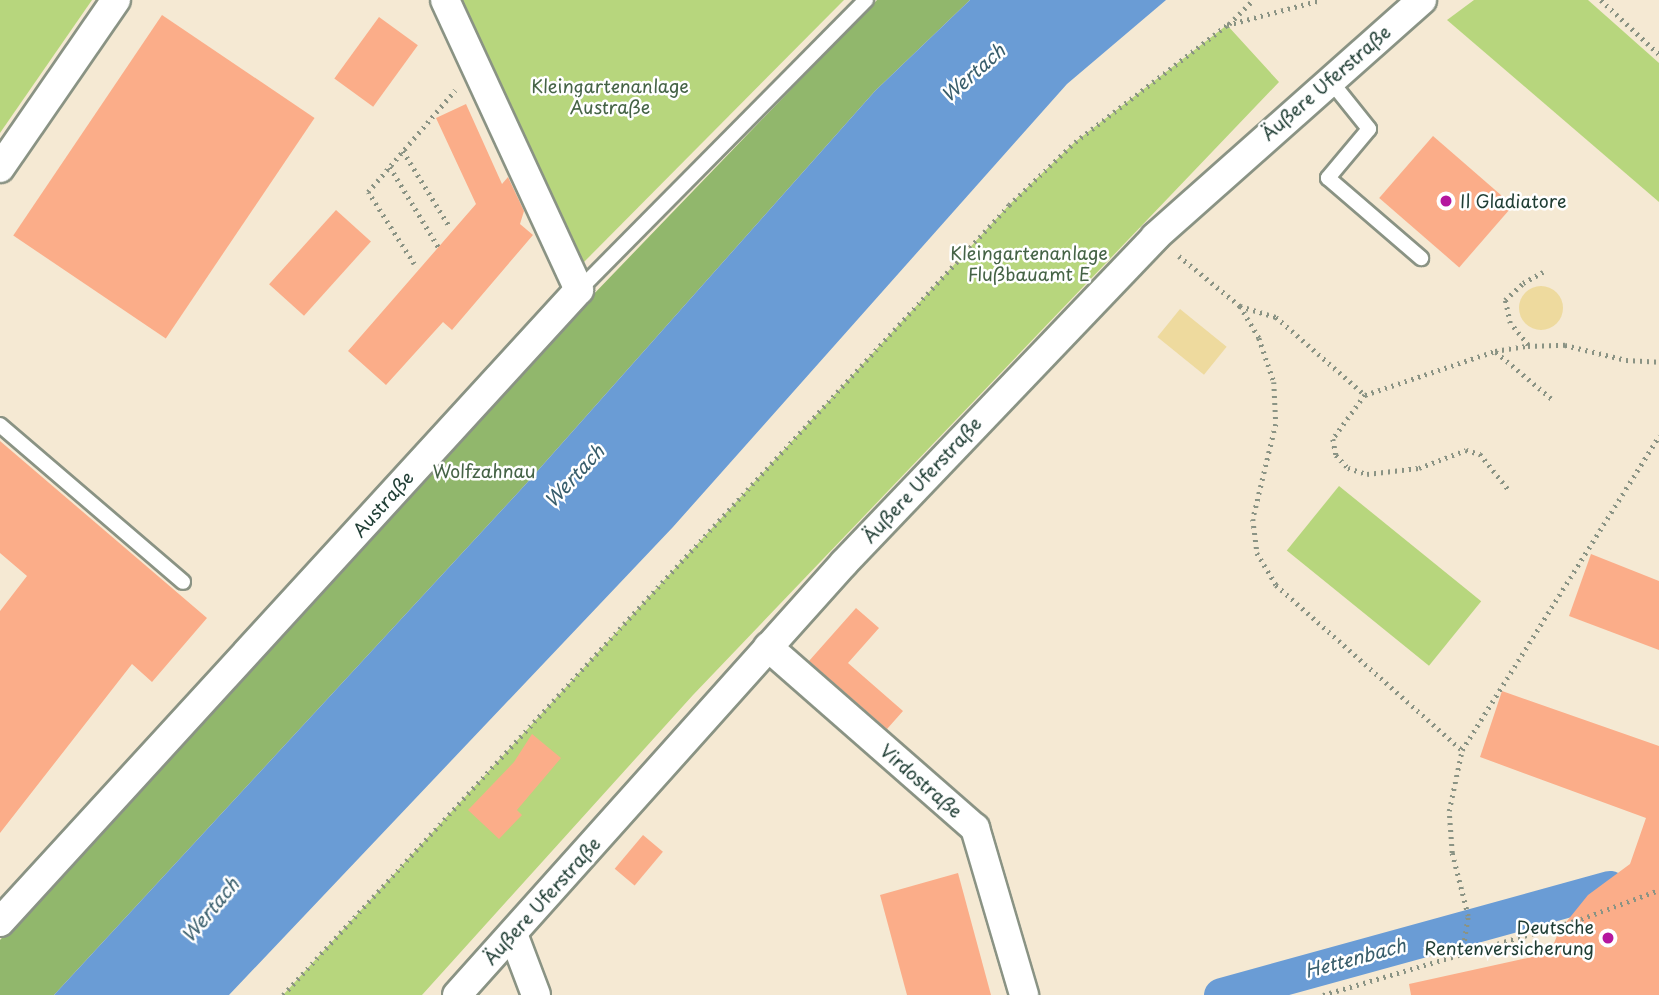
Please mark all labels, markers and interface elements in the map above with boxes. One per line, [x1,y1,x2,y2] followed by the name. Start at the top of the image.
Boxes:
[1257,21,1395,145] street label: Äußere Uferstraße
[936,39,1010,107] water label: Wertach
[531,76,689,119] park label: Kleingartenanlage Austraße
[1460,190,1568,212] place label: Il Gladiatore
[1438,193,1454,209] marker: Il Gladiatore
[950,243,1108,286] park label: Kleingartenanlage Flußbauamt E
[858,412,986,548] street label: Äußere Uferstraße
[539,440,609,512] water label: Wertach
[433,460,535,482] park label: Wolfzahnau
[348,467,418,541] street label: Austraße
[876,740,966,822] street label: Virdostraße
[479,832,605,970] street label: Äußere Uferstraße
[177,873,243,947] water label: Wertach
[1424,917,1594,960] place label: Deutsche Rentenversicherung
[1600,930,1616,946] marker: Deutsche Rentenversicherung
[1302,934,1408,982] water label: Hettenbach

